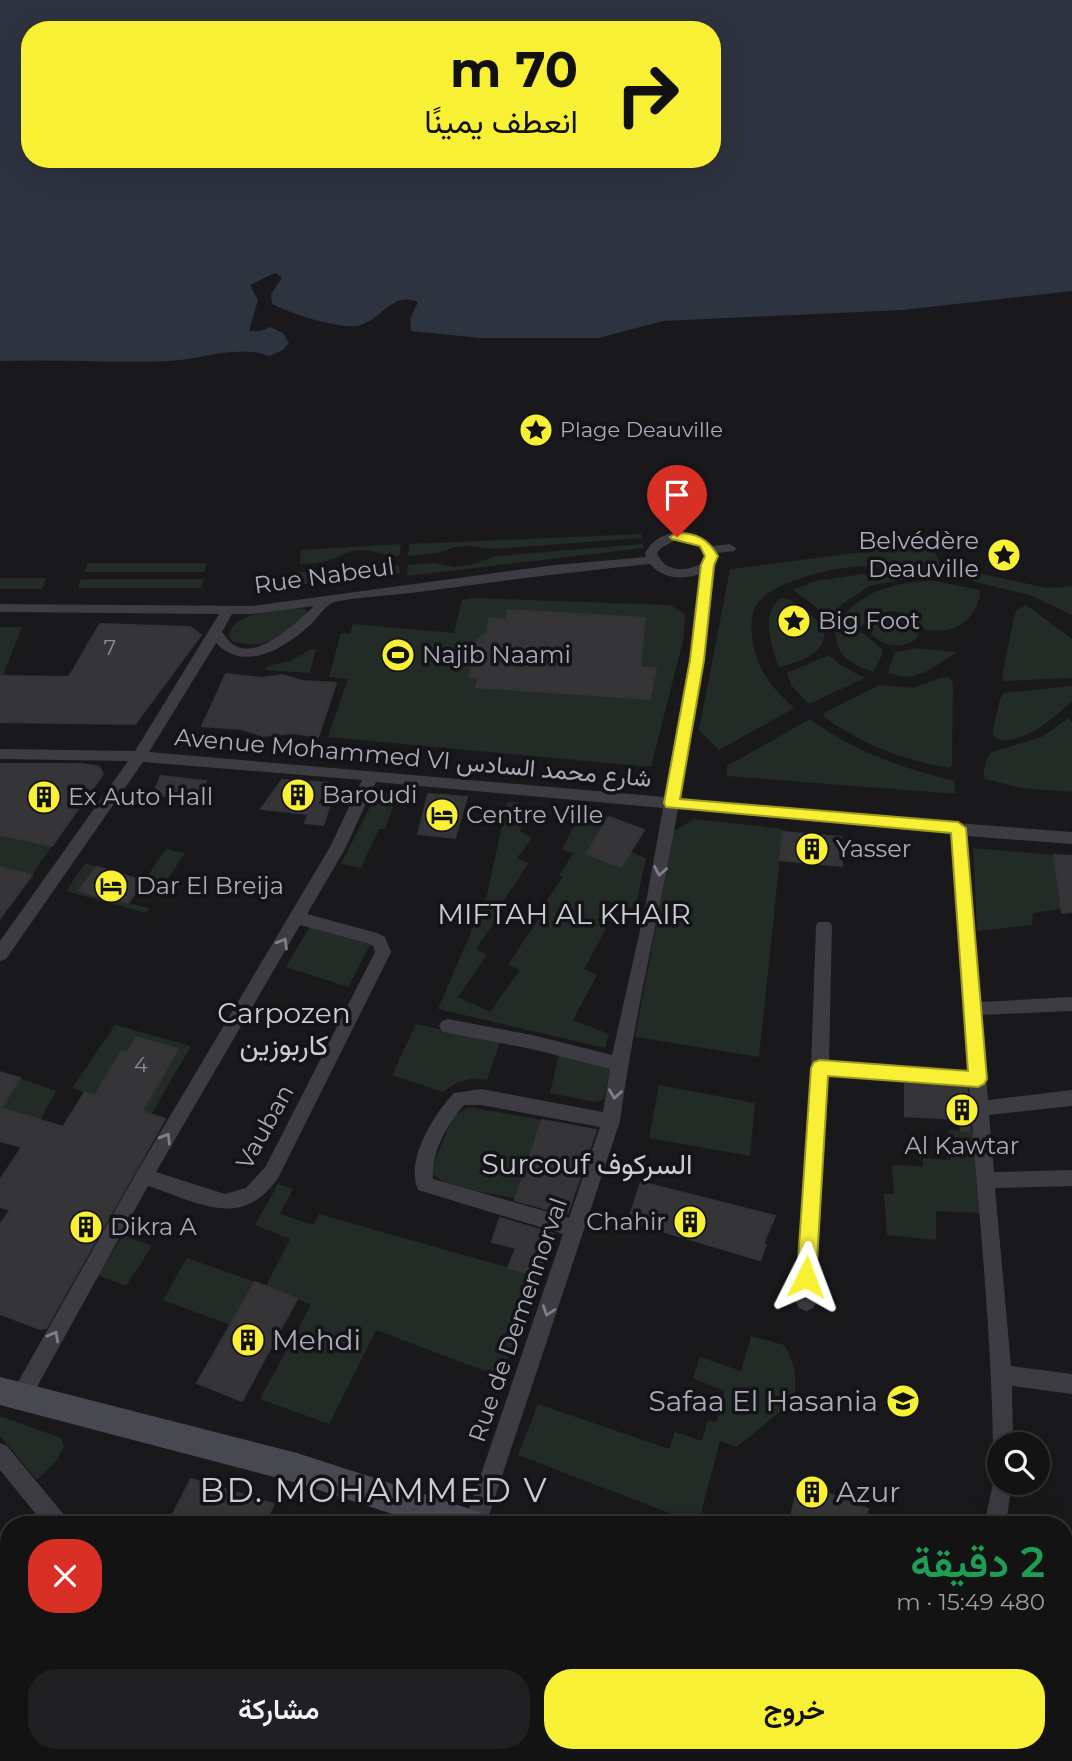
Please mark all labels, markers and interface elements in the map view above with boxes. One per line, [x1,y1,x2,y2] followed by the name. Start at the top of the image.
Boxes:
[450,40,578,99] text: 70 m
[602,49,693,140] icon: right
[424,102,578,141] text: انعطف يمينًا
[517,411,555,449] place icon: Plage Deauville
[560,417,723,442] place label: Plage Deauville
[647,465,707,537] pin
[658,476,696,514] icon: arrive
[858,526,979,583] place label: Belvédère Deauville
[985,536,1023,574] place icon: Belvédère Deauville
[252,551,396,600] street label: Rue Nabeul
[775,602,813,640] place icon: Big Foot
[818,606,920,635] place label: Big Foot
[104,635,116,660] house number: 7
[379,636,417,674] sports icon: Najib Naami
[422,640,571,669] place label: Najib Naami
[173,722,653,795] street label: Avenue Mohammed VI شارع محمد السادس
[279,776,317,814] building icon: Baroudi
[25,778,63,816] building icon: Ex Auto Hall
[322,780,417,809] place label: Baroudi
[68,782,213,811] place label: Ex Auto Hall
[423,796,461,834] hotel icon: Centre Ville
[466,800,603,829] place label: Centre Ville
[793,830,831,868] building icon: Yasser
[836,834,911,863] place label: Yasser
[653,865,668,877] one-way arrow
[92,867,130,905] hotel icon: Dar El Breija
[136,871,284,900] place label: Dar El Breija
[437,897,691,931] district label: MIFTAH AL KHAIR
[274,938,287,951] one-way arrow
[217,996,351,1063] district label: Carpozen كاربوزين
[134,1052,148,1077] house number: 4
[230,1079,300,1174] street label: Vauban
[608,1088,623,1100] one-way arrow
[943,1091,981,1129] building icon: Al Kawtar
[905,1131,1019,1160] place label: Al Kawtar
[158,1133,171,1146] one-way arrow
[481,1147,693,1182] district label: Surcouf السركوف
[462,1194,573,1446] street label: Rue de Demennorval
[671,1203,709,1241] building icon: Chahir
[586,1207,666,1236] place label: Chahir
[67,1208,105,1246] building icon: Dikra A
[110,1212,198,1241] place label: Dikra A
[769,1240,843,1314] position arrow
[542,1304,556,1316] one-way arrow
[229,1321,267,1359] building icon: Mehdi
[272,1323,361,1357] place label: Mehdi
[46,1331,59,1344] one-way arrow
[884,1382,922,1420] school or university icon: Safaa El Hasania
[649,1384,878,1418] place label: Safaa El Hasania
[987,1432,1050,1495] map controls
[987,1432,1050,1495] button: search
[200,1470,548,1510] district label: BD. MOHAMMED V
[793,1473,831,1511] building icon: Azur
[836,1475,900,1509] place label: Azur
[910,1536,1045,1588] text: 2 دقيقة
[28,1539,102,1613] button: close
[896,1588,1045,1616] text: 480 m · 15:49
[28,1669,530,1749] button: مشاركة
[544,1669,1045,1749] button: خروج

